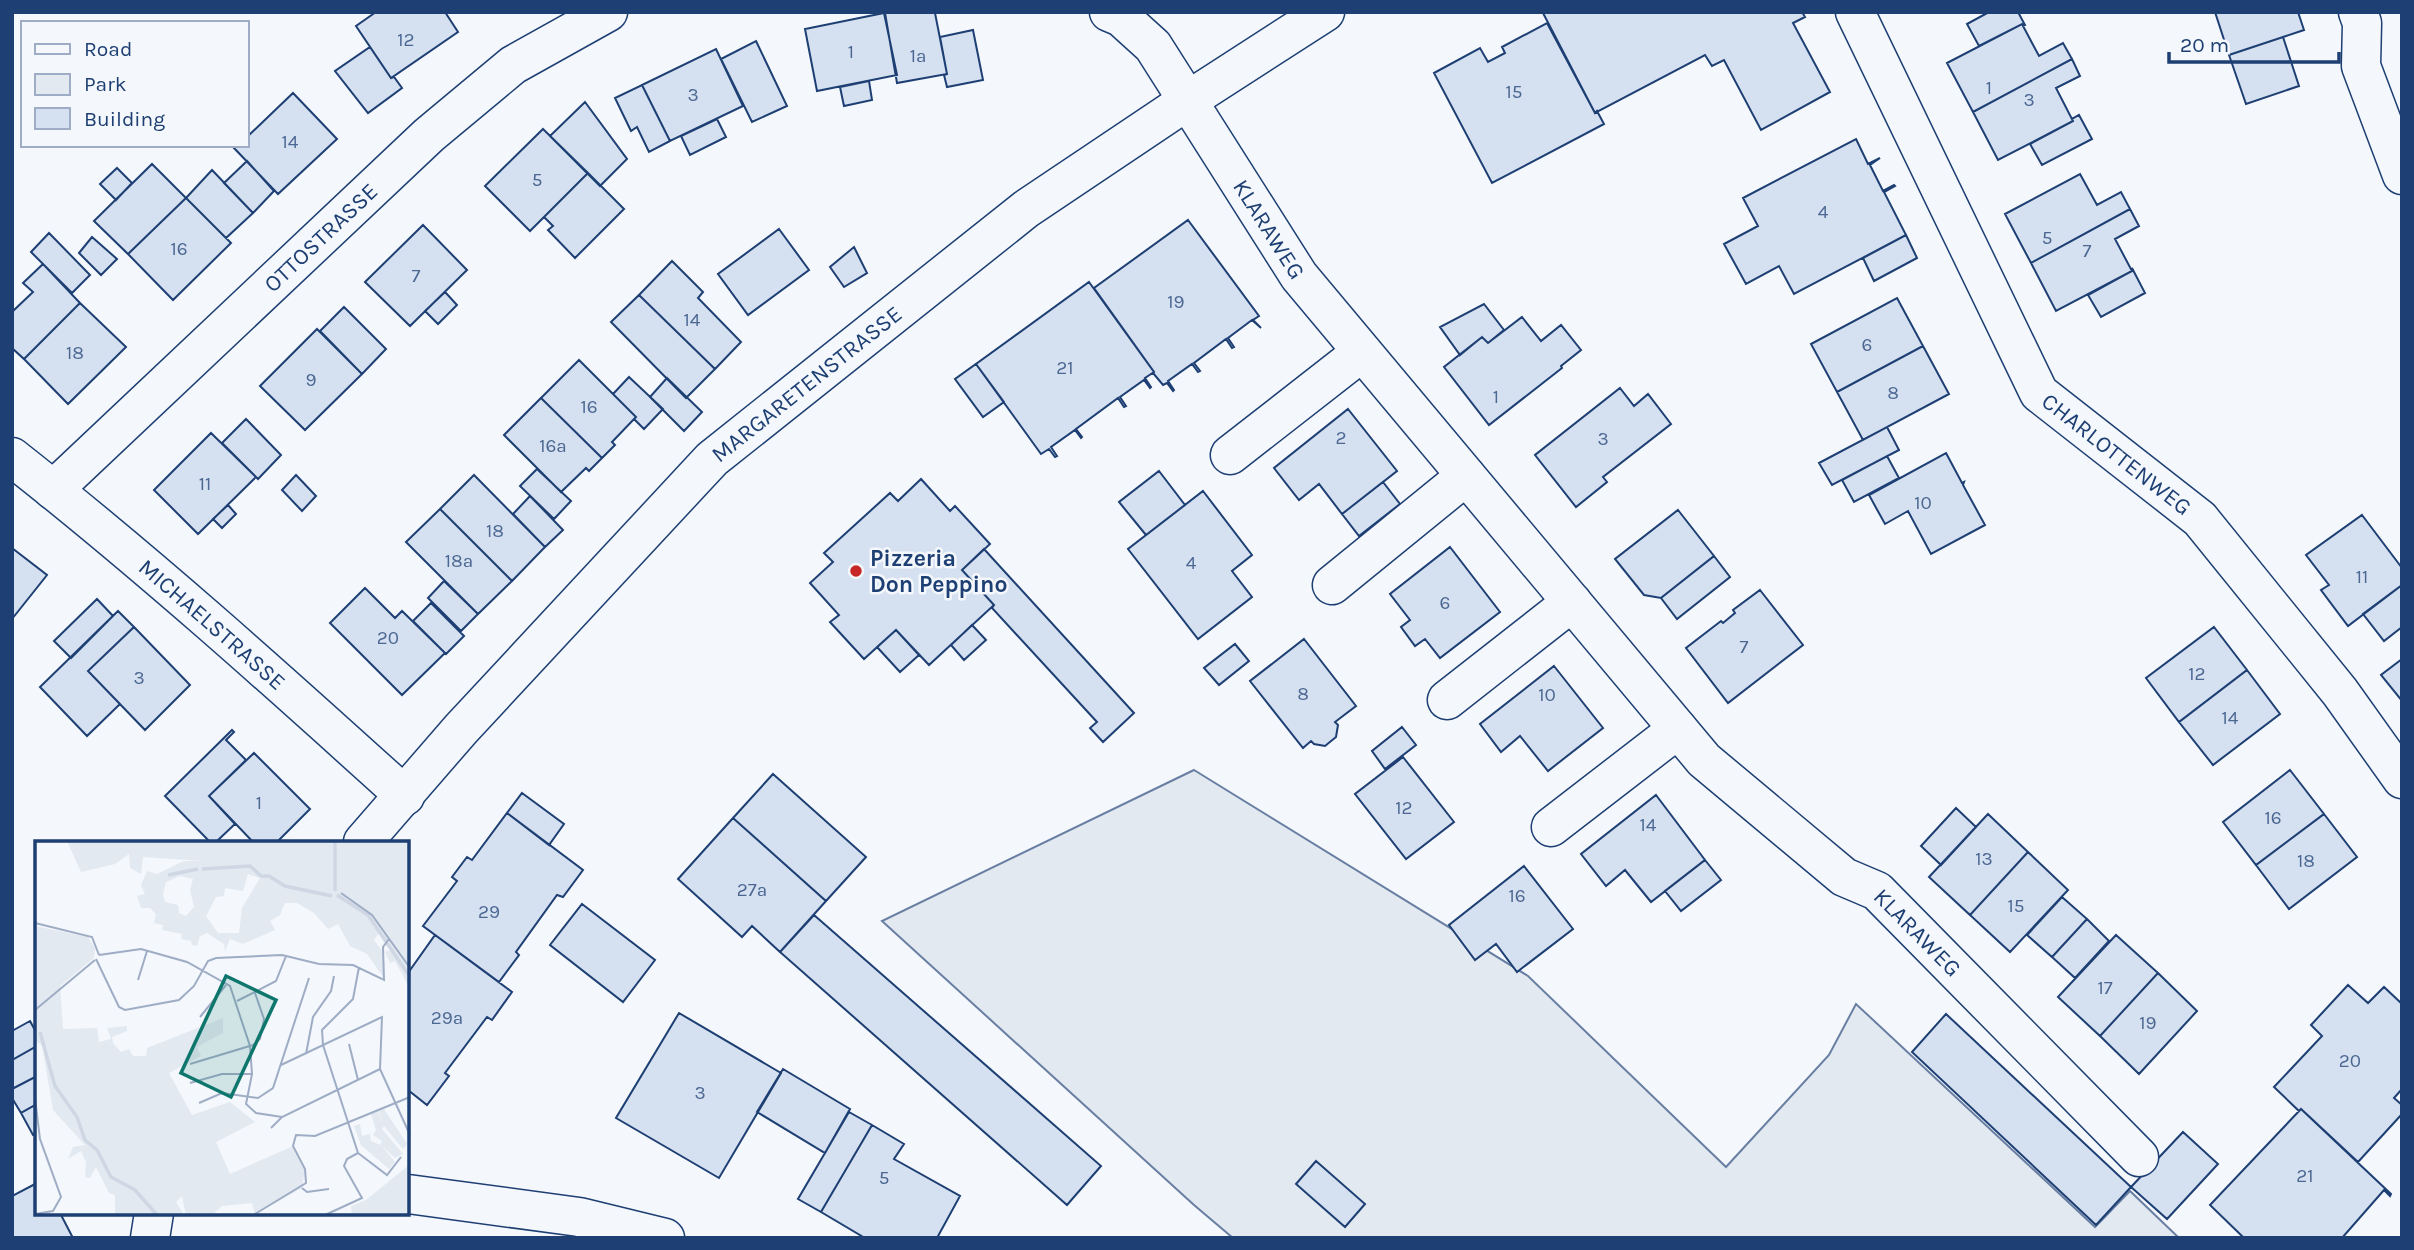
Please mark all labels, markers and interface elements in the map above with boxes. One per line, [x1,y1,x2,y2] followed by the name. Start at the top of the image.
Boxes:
[21,21,248,147] legend
[2169,21,2339,65] scale bar
[397,29,415,51] house number: 12
[2180,33,2229,57] text: 20 m
[84,37,132,61] text: Road
[848,41,854,63] house number: 1
[910,45,926,67] house number: 1a
[84,72,127,96] text: Park
[1986,77,1992,99] house number: 1
[1505,81,1523,103] house number: 15
[687,84,699,106] house number: 3
[2023,89,2035,111] house number: 3
[84,107,165,131] text: Building
[282,131,299,153] house number: 14
[532,169,542,191] house number: 5
[1228,174,1311,284] street label: KLARAWEG
[258,177,383,297] street label: OTTOSTRASSE
[1818,201,1829,223] house number: 4
[2042,227,2052,249] house number: 5
[170,238,188,260] house number: 16
[2083,240,2092,262] house number: 7
[412,265,421,287] house number: 7
[1167,291,1185,313] house number: 19
[706,300,907,468] street label: MARGARETENSTRASSE
[684,309,701,331] house number: 14
[1862,334,1872,356] house number: 6
[66,342,84,364] house number: 18
[1056,357,1074,379] house number: 21
[305,369,317,391] house number: 9
[1887,382,1899,404] house number: 8
[1493,386,1499,408] house number: 1
[2037,387,2197,521] street label: CHARLOTTENWEG
[580,396,598,418] house number: 16
[1335,427,1347,449] house number: 2
[1597,428,1609,450] house number: 3
[539,435,567,457] house number: 16a
[199,473,211,495] house number: 11
[1914,492,1932,514] house number: 10
[486,520,504,542] house number: 18
[870,545,1007,598] place label: Pizzeria Don Peppino
[445,550,473,572] house number: 18a
[1186,552,1197,574] house number: 4
[133,553,291,696] street label: MICHAELSTRASSE
[848,563,864,579] marker: Pizzeria Don Peppino
[2356,566,2368,588] house number: 11
[1440,592,1450,614] house number: 6
[377,627,399,649] house number: 20
[1740,636,1749,658] house number: 7
[2188,663,2206,685] house number: 12
[133,667,145,689] house number: 3
[1297,683,1309,705] house number: 8
[1538,684,1556,706] house number: 10
[2222,707,2239,729] house number: 14
[256,792,262,814] house number: 1
[1395,797,1413,819] house number: 12
[2264,807,2282,829] house number: 16
[1640,814,1657,836] house number: 14
[35,841,410,1215] inset map
[1975,848,1993,870] house number: 13
[2297,850,2315,872] house number: 18
[737,879,767,901] house number: 27a
[1868,883,1967,982] street label: KLARAWEG
[1508,885,1526,907] house number: 16
[2007,895,2025,917] house number: 15
[478,901,500,923] house number: 29
[2097,977,2113,999] house number: 17
[431,1007,463,1029] house number: 29a
[2139,1012,2157,1034] house number: 19
[2339,1050,2361,1072] house number: 20
[694,1082,706,1104] house number: 3
[2296,1165,2314,1187] house number: 21
[879,1167,889,1189] house number: 5

